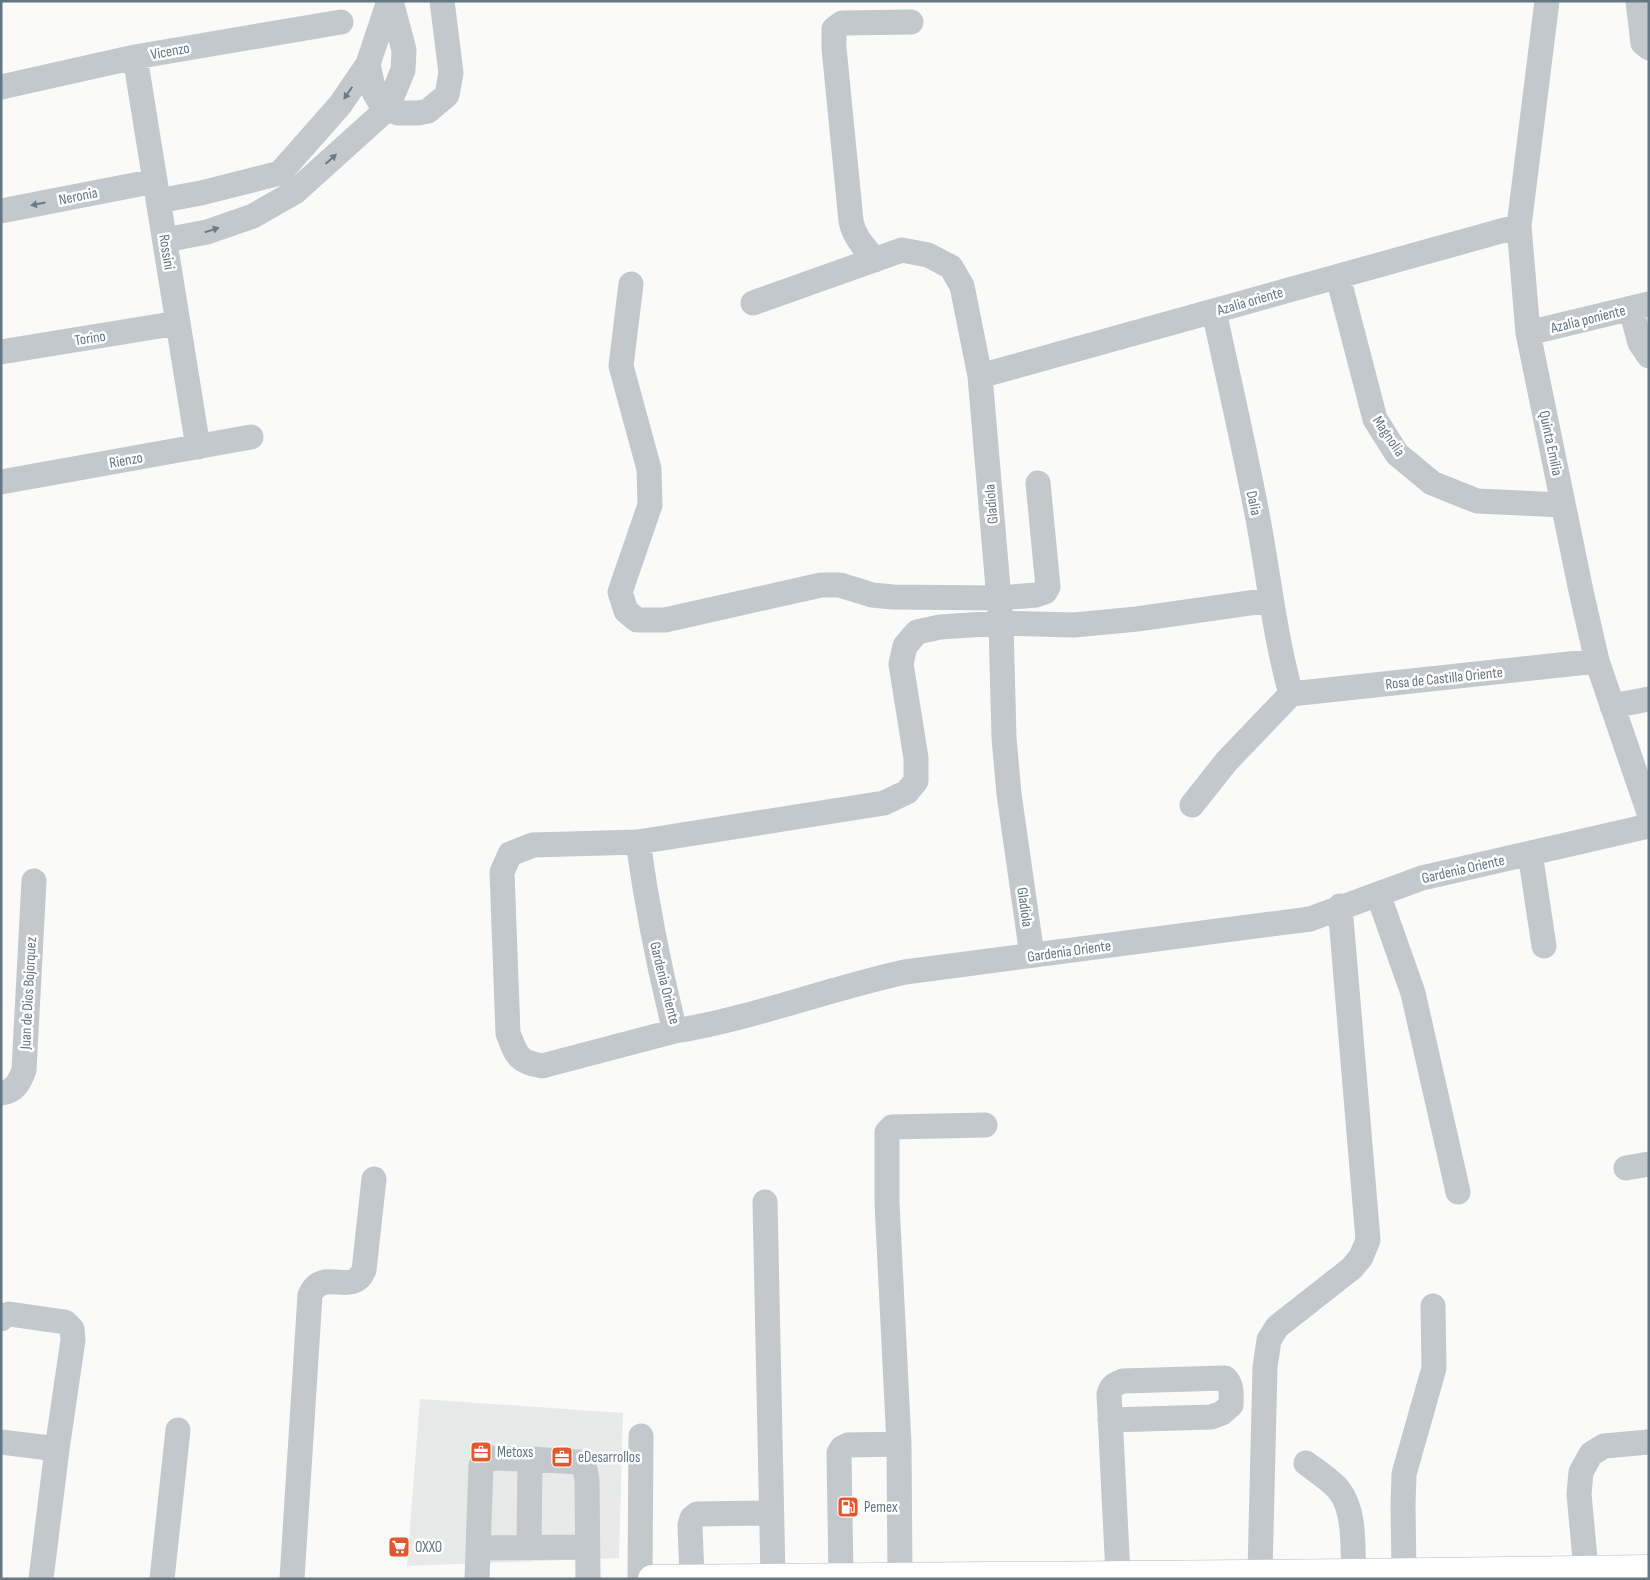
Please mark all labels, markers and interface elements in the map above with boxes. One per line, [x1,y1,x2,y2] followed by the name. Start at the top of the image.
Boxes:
[149,39,191,64] street label: Vicenzo
[343,86,353,100] one-way arrow
[325,154,338,165] one-way arrow
[57,183,99,210] street label: Neronia
[30,200,46,208] one-way arrow
[205,225,220,233] one-way arrow
[154,233,179,271] street label: Rossini
[1214,283,1285,320] street label: Azalia oriente
[1548,301,1628,338] street label: Azalia poniente
[73,327,107,350] street label: Torino
[1534,409,1567,478] street label: Quinta Emilia
[1368,412,1409,460] street label: Magnolia
[108,448,144,473] street label: Rienzo
[980,483,1003,525] street label: Gladiola
[1242,489,1265,517] street label: Dalia
[1384,663,1504,694] street label: Rosa de Castilla Oriente
[1420,851,1506,888] street label: Gardenia Oriente
[1012,886,1037,928] street label: Gladiola
[16,936,41,1051] street label: Juan de Dios Bojorquez
[1026,936,1112,967] street label: Gardenia Oriente
[645,940,684,1026] street label: Gardenia Oriente
[469,1440,493,1464] office icon: Metoxs
[497,1443,533,1462] place label: Metoxs
[550,1445,574,1469] office icon: eDesarrollos
[578,1448,640,1467] place label: eDesarrollos
[836,1495,860,1519] fuel station icon: Pemex
[864,1498,898,1517] place label: Pemex
[387,1535,411,1559] supermarket icon: OXXO
[415,1538,442,1557] place label: OXXO

